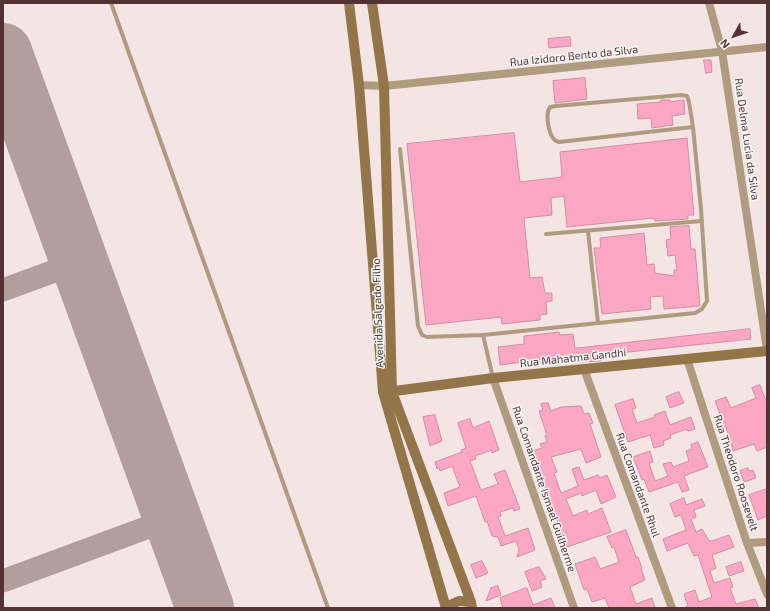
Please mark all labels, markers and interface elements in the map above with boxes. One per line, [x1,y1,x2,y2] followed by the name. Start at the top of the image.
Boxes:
[714,16,754,56] north arrow
[717,37,732,51] text: N
[509,43,639,69] street label: Rua Izidoro Bento da Silva
[732,77,762,201] street label: Rua Delma Lucia da Silva
[369,258,387,368] street label: Avenida Salgado Filho
[519,346,627,370] street label: Rua Mahatma Gandhi
[509,404,579,574] street label: Rua Comandante Ismael Guilherme
[711,413,761,533] street label: Rua Theodoro Roosevelt
[613,431,663,539] street label: Rua Comandante Rhul

